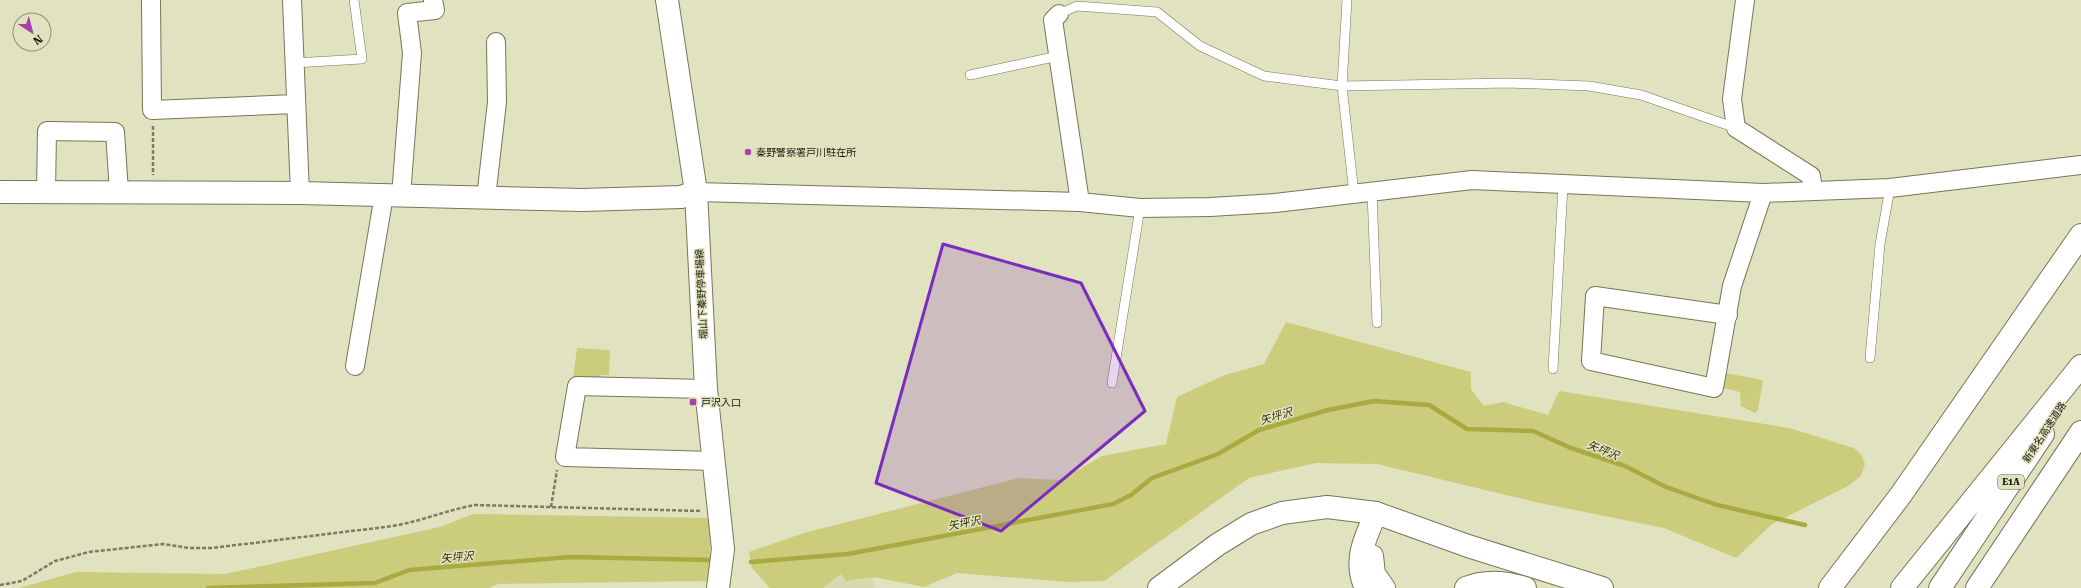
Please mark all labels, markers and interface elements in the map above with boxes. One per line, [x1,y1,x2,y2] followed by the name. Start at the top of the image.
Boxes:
[12,12,52,52] north arrow
[30,32,45,48] text: N
[743,147,753,157] marker: 秦野警察署戸川駐在所
[756,147,856,158] place label: 秦野警察署戸川駐在所
[694,249,709,339] street label: 堀山下秦野停車場線
[688,397,698,407] marker: 戸沢入口
[701,397,741,408] place label: 戸沢入口
[2021,400,2068,465] street label: 新東名高速道路
[1258,405,1296,427] water label: 矢坪沢
[1585,438,1622,463] water label: 矢坪沢
[1998,475,2024,489] road number: E1A
[947,514,983,533] water label: 矢坪沢
[440,549,476,565] water label: 矢坪沢

